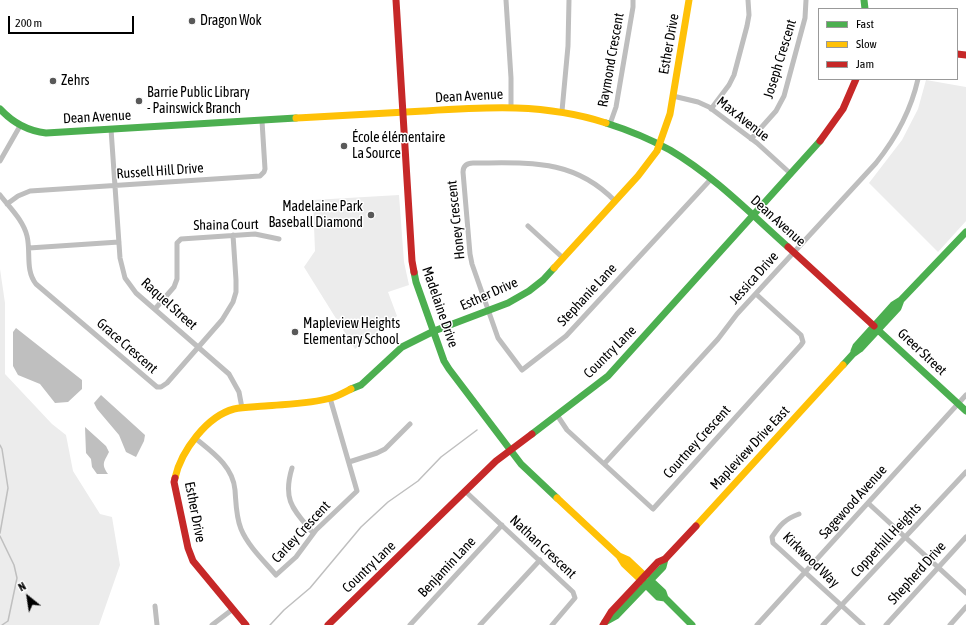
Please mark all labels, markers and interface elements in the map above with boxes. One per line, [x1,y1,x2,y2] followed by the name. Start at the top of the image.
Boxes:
[10,8,136,34] scale bar
[818,8,958,80] legend
[594,12,628,108] street label: Raymond Crescent
[655,12,683,76] street label: Esther Drive
[200,13,262,29] place label: Dragon Wok
[15,16,42,30] text: 200 m
[187,16,197,26] marker: Dragon Wok
[760,17,800,101] street label: Joseph Crescent
[856,17,874,31] text: Fast
[856,37,877,51] text: Slow
[856,57,874,71] text: Jam
[61,73,90,89] place label: Zehrs
[48,76,58,86] marker: Zehrs
[147,85,250,118] place label: Barrie Public Library - Painswick Branch
[435,86,503,106] street label: Dean Avenue
[713,93,773,145] street label: Max Avenue
[134,96,144,106] marker: Barrie Public Library - Painswick Branch
[63,107,131,127] street label: Dean Avenue
[352,130,445,162] place label: École élémentaire La Source
[339,141,349,151] marker: École élémentaire La Source
[116,160,204,182] street label: Russell Hill Drive
[443,180,469,260] street label: Honey Crescent
[747,192,809,250] street label: Dean Avenue
[268,199,363,232] place label: Madelaine Park Baseball Diamond
[366,210,376,220] marker: Madelaine Park Baseball Diamond
[193,216,259,234] street label: Shaina Court
[726,248,782,308] street label: Jessica Drive
[554,260,620,330] street label: Stephanie Lane
[418,264,462,350] street label: Madelaine Drive
[138,274,200,334] street label: Raquel Street
[458,274,520,314] street label: Esther Drive
[93,315,161,377] street label: Grace Crescent
[303,316,400,348] place label: Mapleview Heights Elementary School
[580,322,640,382] street label: Country Lane
[894,325,950,379] street label: Greer Street
[290,327,300,337] marker: Mapleview Heights Elementary School
[660,402,734,482] street label: Courtney Crescent
[707,403,793,493] street label: Mapleview Drive East
[816,462,890,542] street label: Sagewood Avenue
[181,480,209,544] street label: Esther Drive
[268,498,334,566] street label: Carley Crescent
[847,499,925,581] street label: Copperhill Heights
[506,512,580,582] street label: Nathan Crescent
[779,529,843,591] street label: Kirkwood Way
[415,533,479,601] street label: Benjamin Lane
[339,538,399,596] street label: Country Lane
[884,538,950,608] street label: Shepherd Drive
[8,577,48,617] north arrow
[16,580,28,593] text: N

